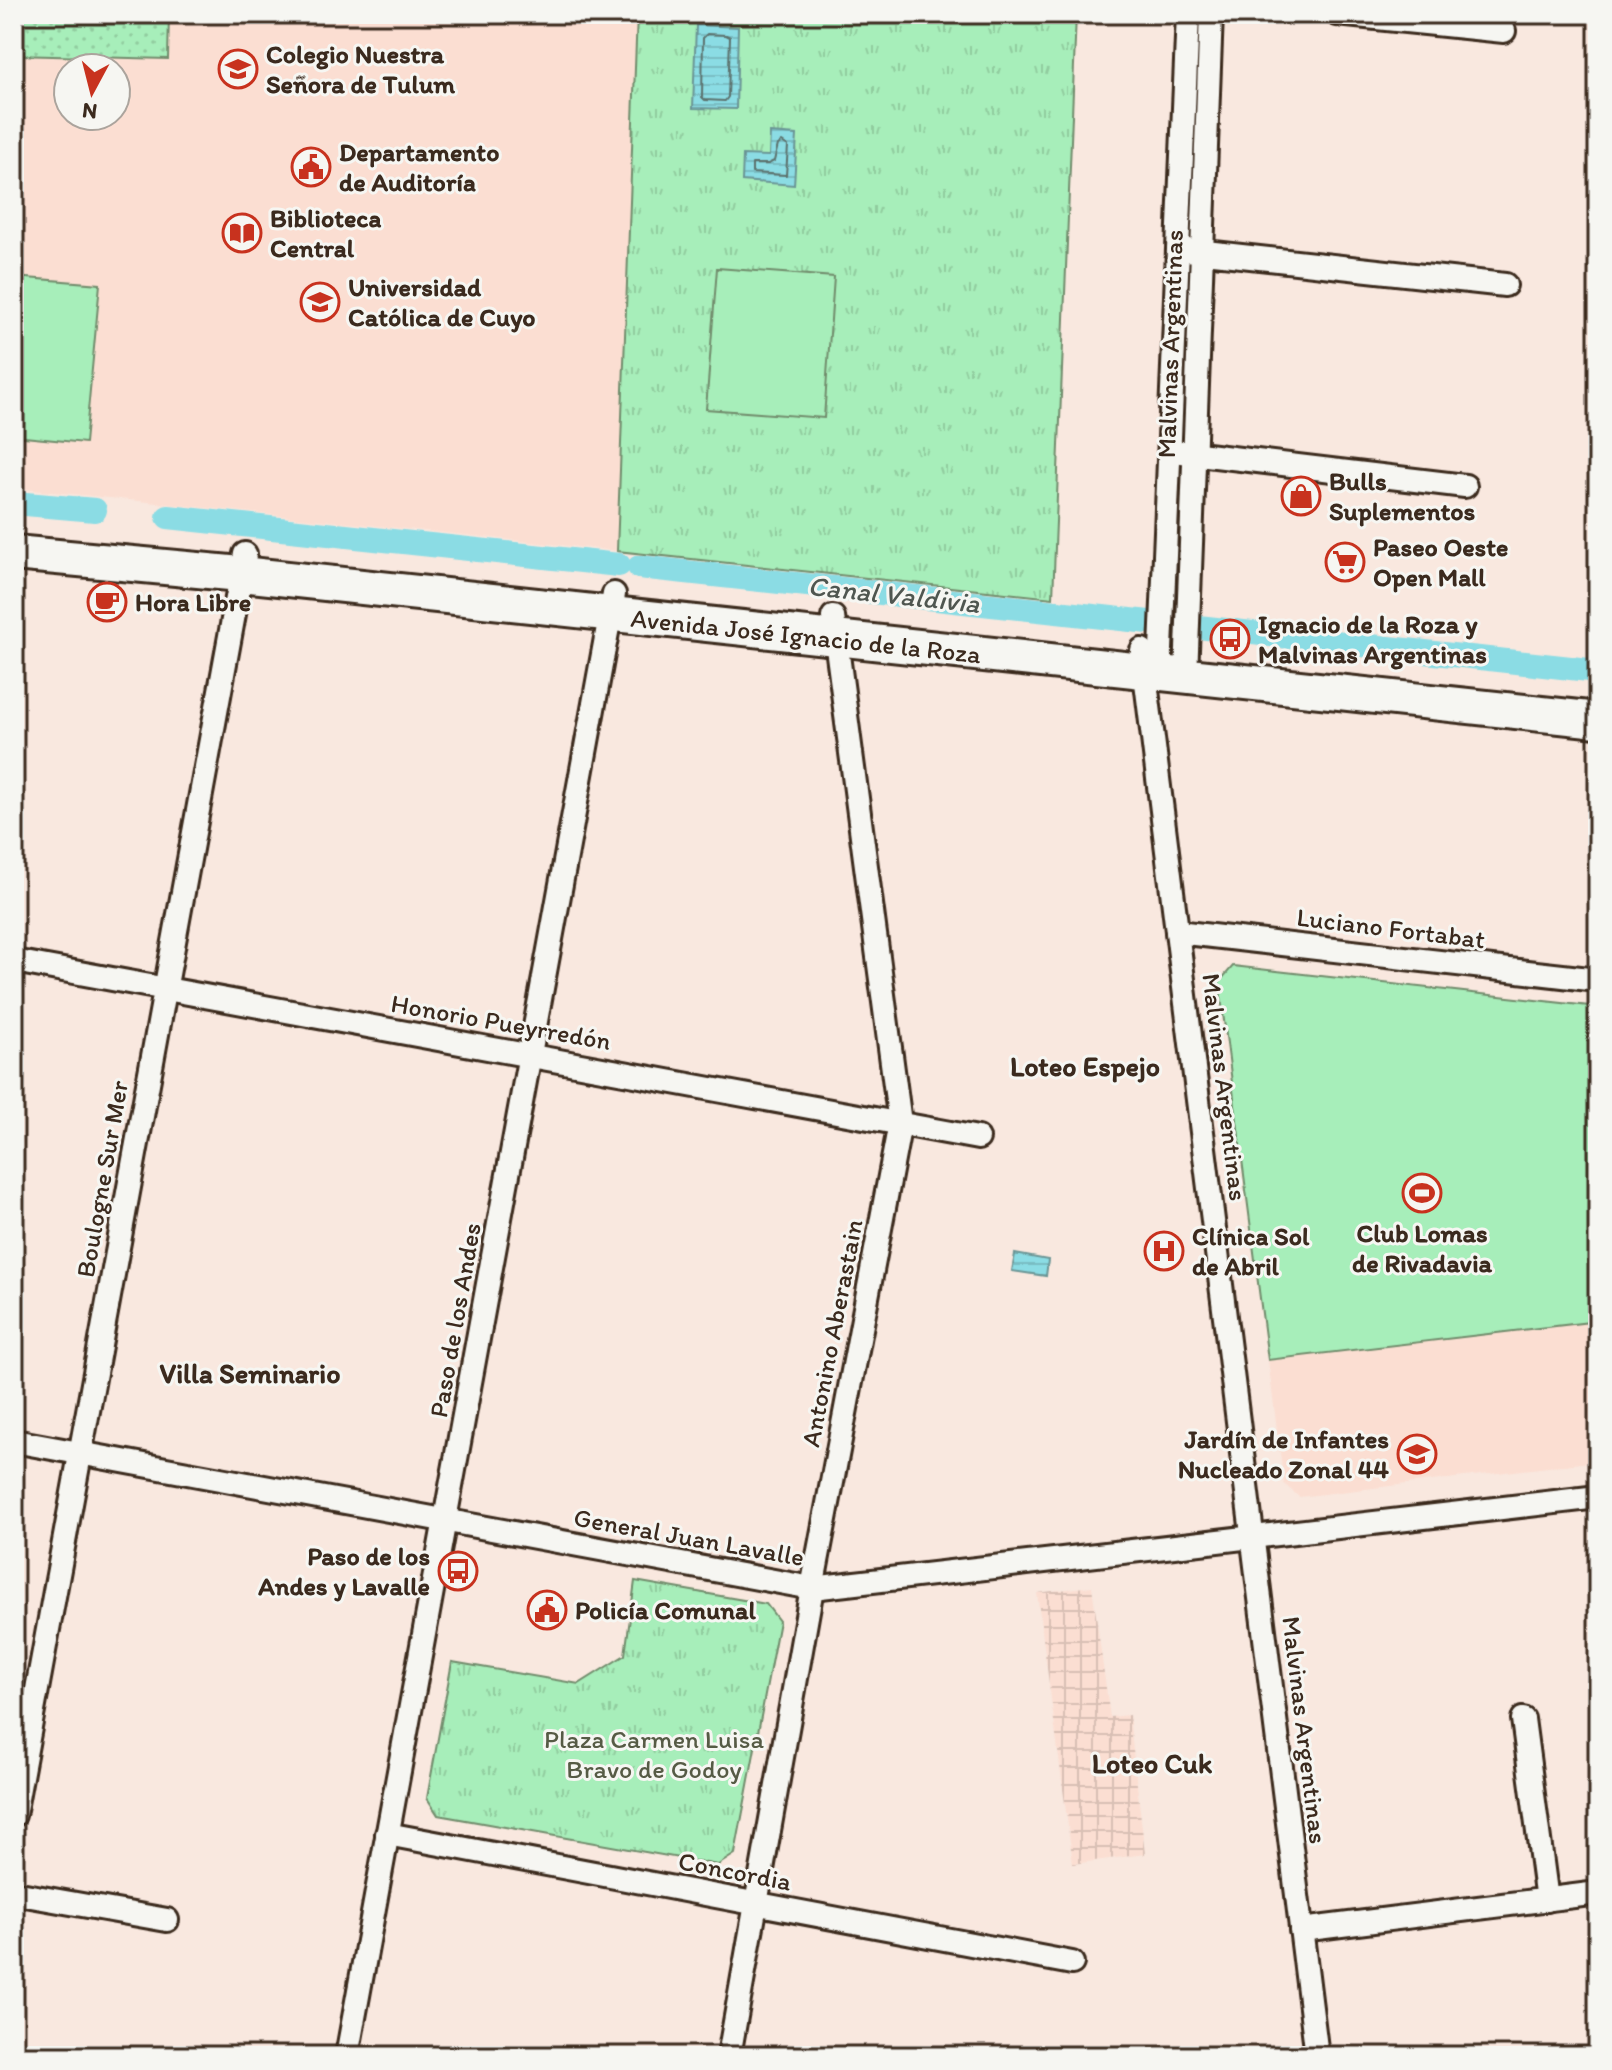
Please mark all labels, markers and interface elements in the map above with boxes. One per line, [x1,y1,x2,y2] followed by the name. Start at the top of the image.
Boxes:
[266,38,455,100] place label: Colegio Nuestra Señora de Tulum
[217,48,259,90] school or university icon: Colegio Nuestra Señora de Tulum
[52,52,132,132] north arrow
[81,97,99,126] text: N
[339,136,499,198] place label: Departamento de Auditoría
[290,146,332,188] public building icon: Departamento de Auditoría
[270,202,382,264] place label: Biblioteca Central
[221,212,263,254] library icon: Biblioteca Central
[1150,229,1190,459] street label: Malvinas Argentinas
[348,271,536,333] place label: Universidad Católica de Cuyo
[299,281,341,323] school or university icon: Universidad Católica de Cuyo
[1329,465,1476,527] place label: Bulls Suplementos
[1280,475,1322,517] shop icon: Bulls Suplementos
[1373,531,1508,593] place label: Paseo Oeste Open Mall
[1324,541,1366,583] supermarket icon: Paseo Oeste Open Mall
[806,568,982,620] water label: Canal Valdivia
[86,581,128,623] cafe icon: Hora Libre
[135,586,251,618] place label: Hora Libre
[629,602,983,670] street label: Avenida José Ignacio de la Roza
[1258,608,1487,670] place label: Ignacio de la Roza y Malvinas Argentinas
[1209,618,1251,660] bus stop icon: Ignacio de la Roza y Malvinas Argentinas
[1295,901,1487,955] street label: Luciano Fortabat
[1195,972,1255,1202] street label: Malvinas Argentinas
[389,987,614,1057] street label: Honorio Pueyrredón
[1010,1049,1160,1083] district label: Loteo Espejo
[69,1078,135,1280] street label: Boulogne Sur Mer
[1401,1172,1443,1214] sports icon: Club Lomas de Rivadavia
[794,1216,870,1450] street label: Antonino Aberastain
[1352,1217,1493,1279] place label: Club Lomas de Rivadavia
[422,1220,488,1420] street label: Paso de los Andes
[1192,1220,1310,1282] place label: Clínica Sol de Abril
[1143,1230,1185,1272] hospital icon: Clínica Sol de Abril
[159,1356,341,1390] district label: Villa Seminario
[1178,1423,1389,1485] place label: Jardín de Infantes Nucleado Zonal 44
[1396,1433,1438,1475] school or university icon: Jardín de Infantes Nucleado Zonal 44
[571,1501,807,1573] street label: General Juan Lavalle
[257,1540,430,1602] place label: Paso de los Andes y Lavalle
[437,1550,479,1592] bus stop icon: Paso de los Andes y Lavalle
[526,1589,568,1631] public building icon: Policía Comunal
[575,1594,757,1626] place label: Policía Comunal
[1275,1615,1335,1845] street label: Malvinas Argentinas
[544,1723,764,1785] park label: Plaza Carmen Luisa Bravo de Godoy
[1092,1746,1213,1780] district label: Loteo Cuk
[676,1844,795,1898] street label: Concordia

